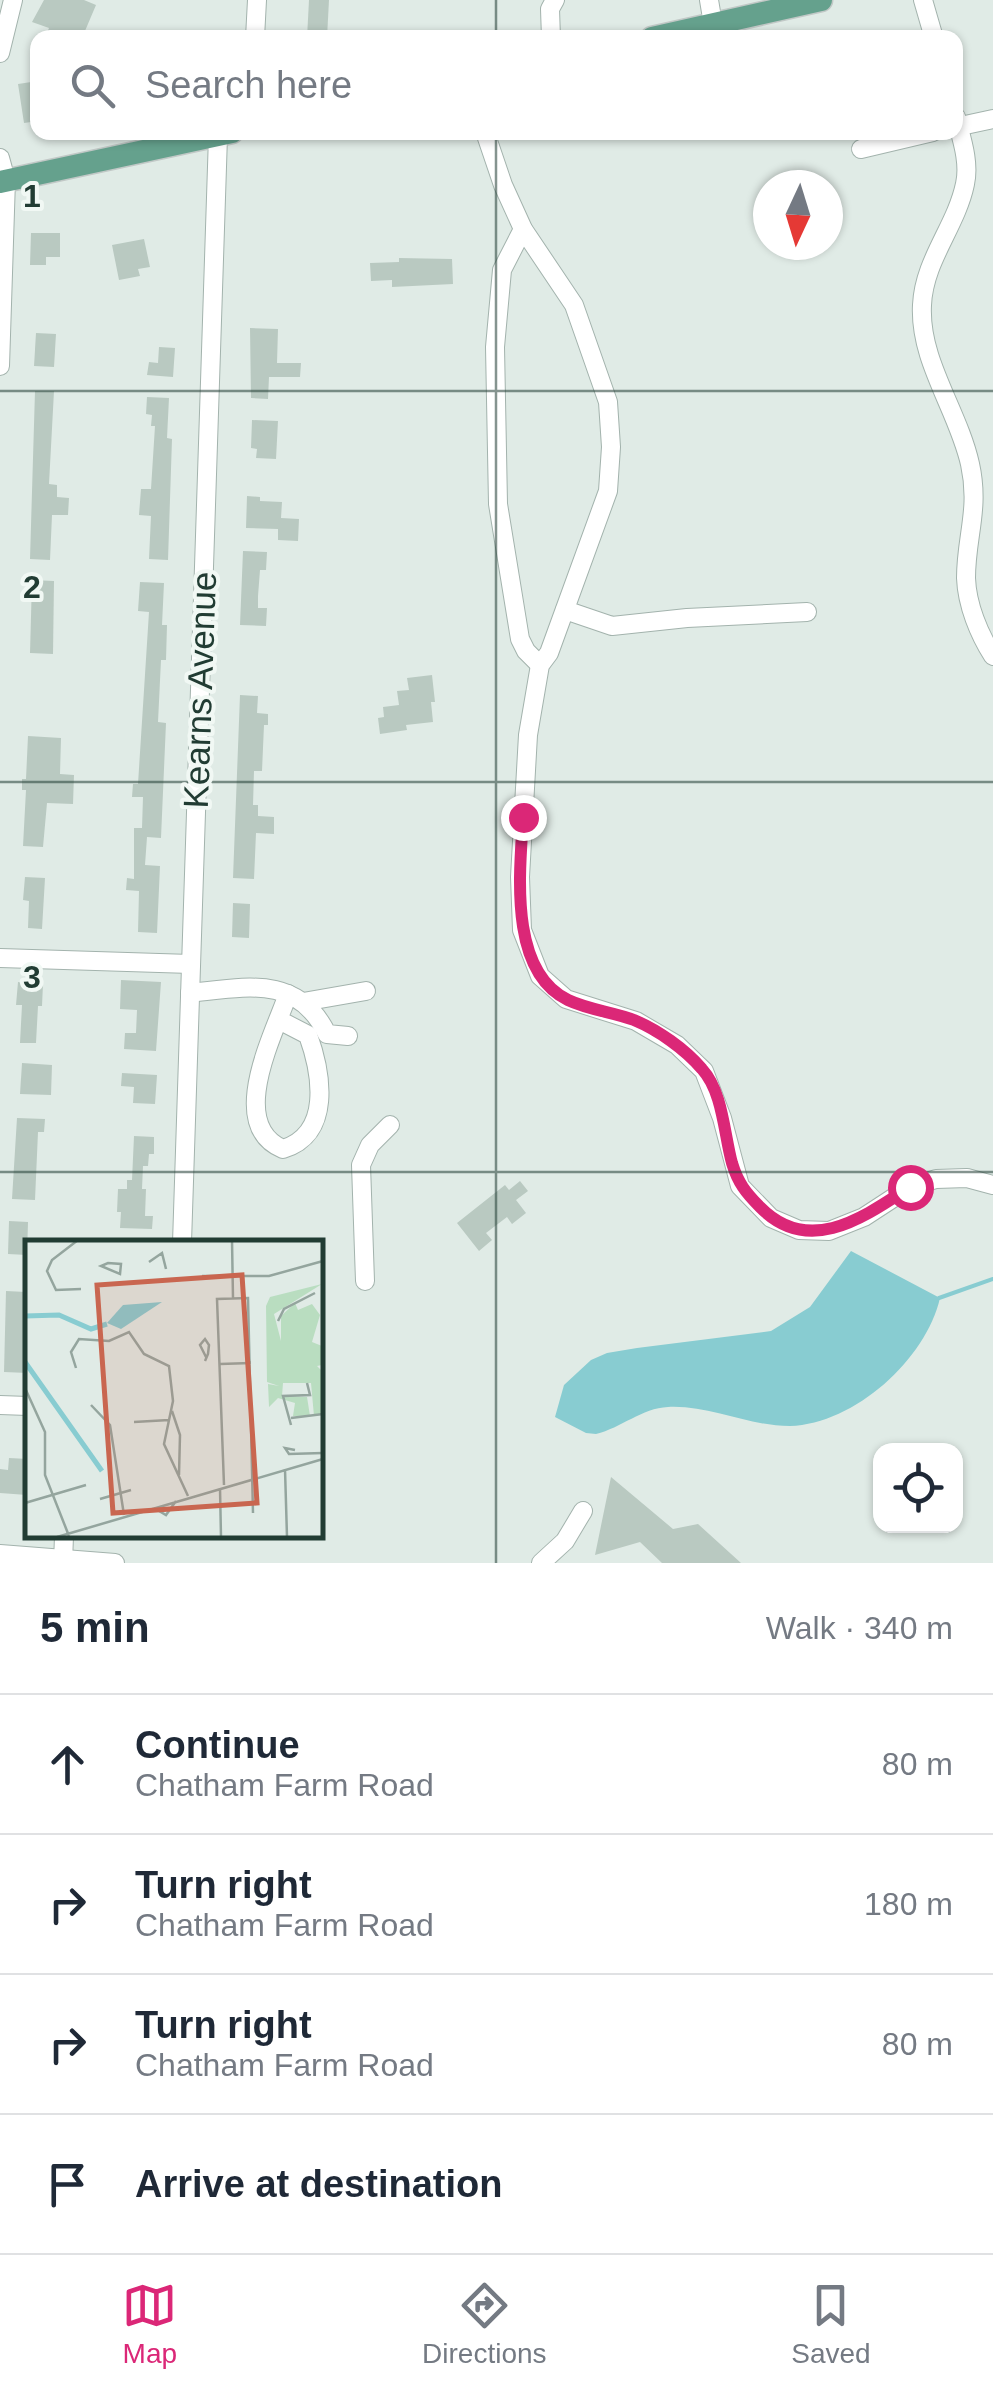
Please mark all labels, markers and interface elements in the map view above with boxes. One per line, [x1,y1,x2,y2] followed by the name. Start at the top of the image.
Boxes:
[30,30,963,140] search box
[65,58,120,113] icon: search
[145,64,352,106] text: Search here
[753,170,843,260] north arrow
[23,178,41,214] text: 1
[23,569,41,605] text: 2
[176,571,223,809] street label: Kearns Avenue
[501,795,547,841] route end
[23,959,41,995] text: 3
[888,1165,934,1211] route start
[25,1240,322,1538] inset map
[873,1443,963,1533] map controls
[873,1443,963,1533] button: locate
[40,1604,150,1651] text: 5 min
[766,1610,953,1646] text: Walk · 340 m
[135,1724,300,1766] text: Continue
[40,1737,95,1792] icon: ahead
[882,1746,953,1782] text: 80 m
[135,1767,434,1803] text: Chatham Farm Road
[135,1864,312,1906] text: Turn right
[40,1877,95,1932] icon: right
[864,1886,953,1922] text: 180 m
[135,1907,434,1943] text: Chatham Farm Road
[135,2004,312,2046] text: Turn right
[40,2017,95,2072] icon: right
[882,2026,953,2062] text: 80 m
[135,2047,434,2083] text: Chatham Farm Road
[40,2157,95,2212] icon: arrive
[135,2163,502,2205] text: Arrive at destination
[122,2278,177,2370] tab: Map
[422,2278,547,2370] tab: Directions
[791,2278,871,2370] tab: Saved

